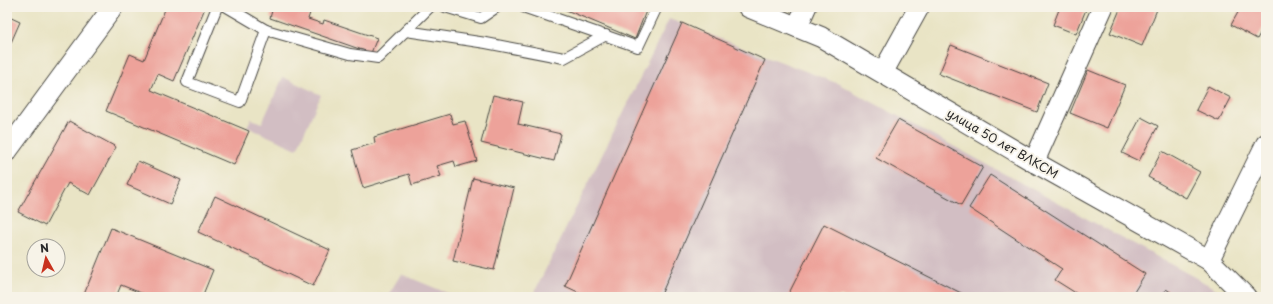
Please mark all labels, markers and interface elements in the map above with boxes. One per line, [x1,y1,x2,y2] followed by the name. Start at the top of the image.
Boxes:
[944,104,1062,182] street label: улица 50 лет ВЛКСМ
[26,238,66,278] north arrow
[39,239,50,257] text: N

